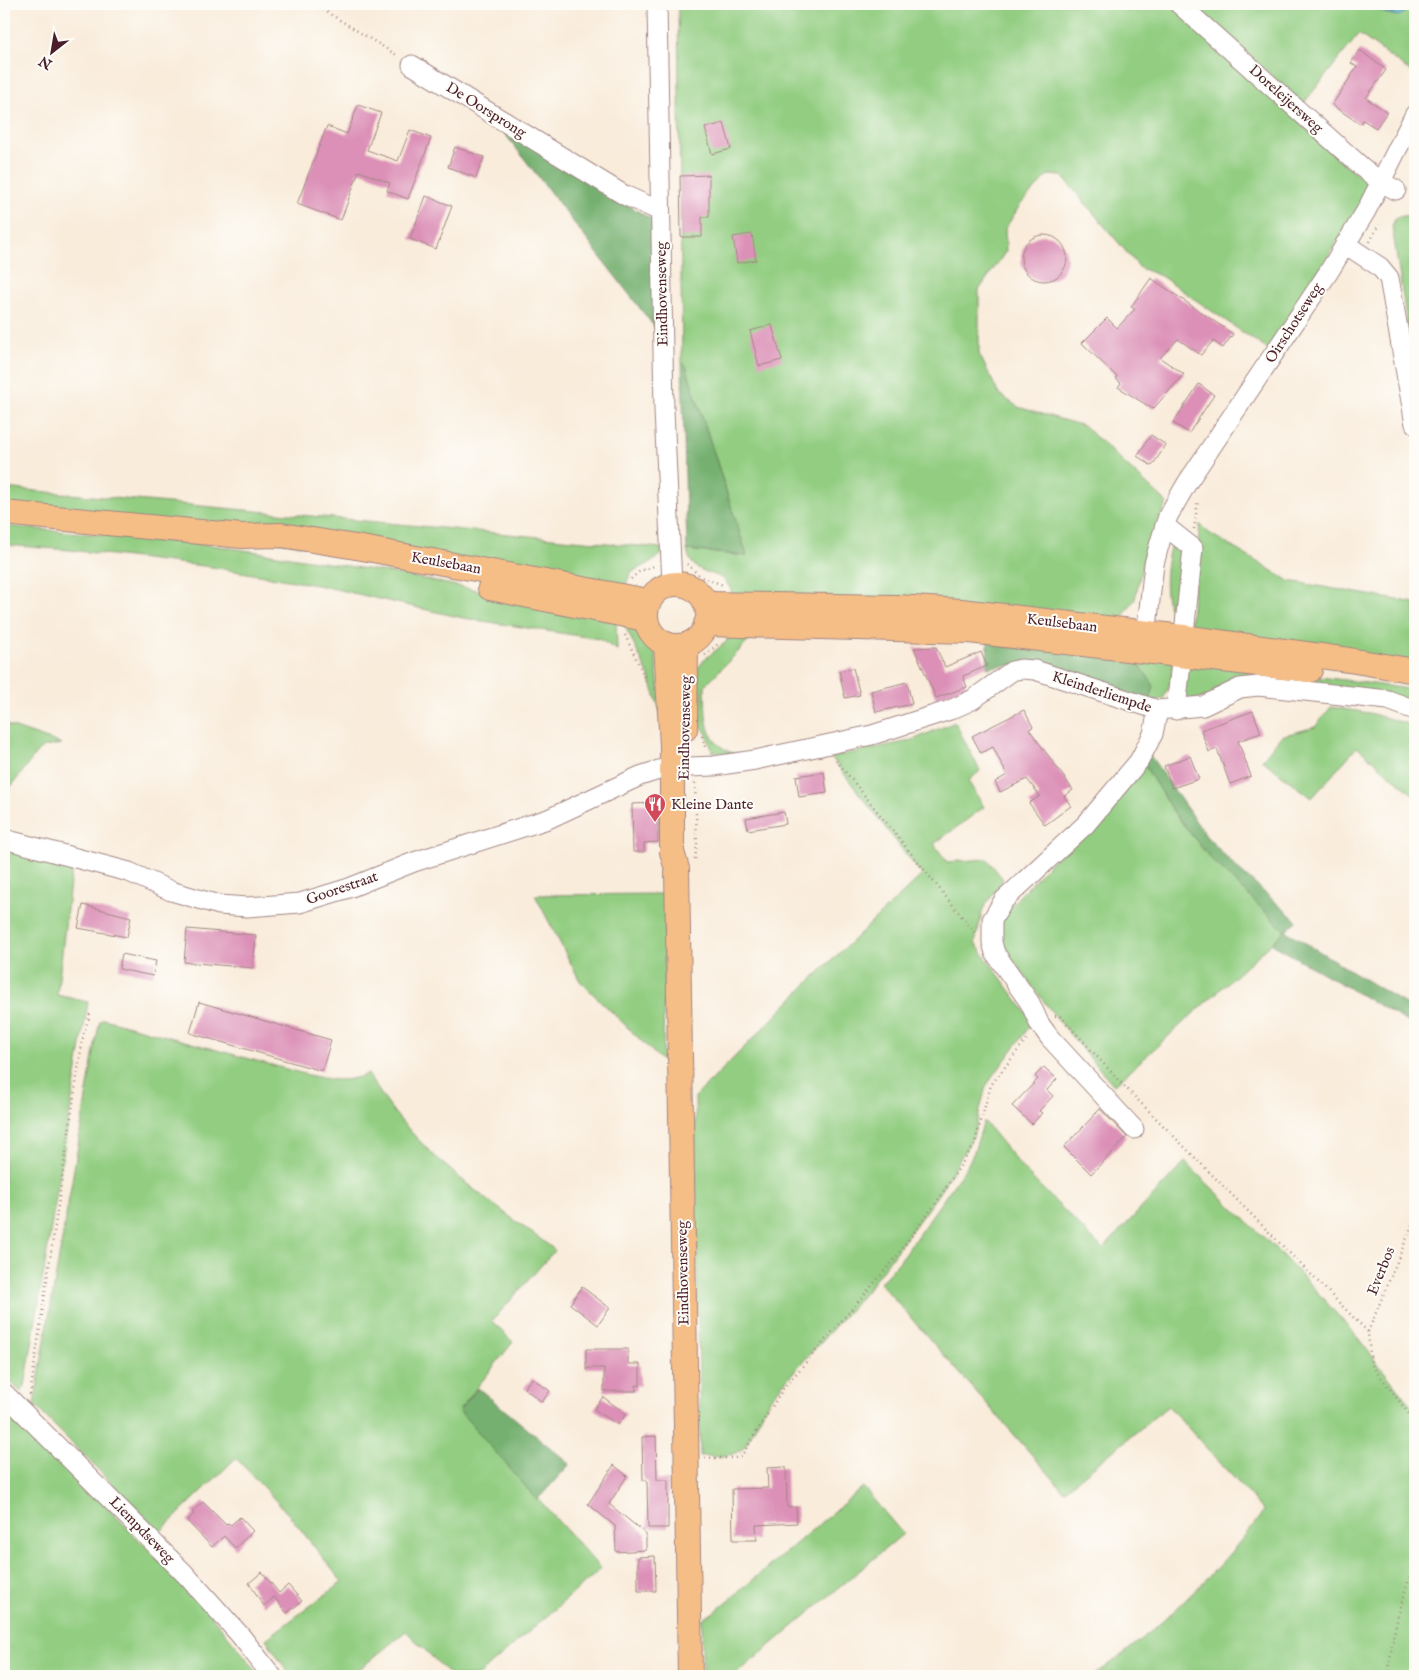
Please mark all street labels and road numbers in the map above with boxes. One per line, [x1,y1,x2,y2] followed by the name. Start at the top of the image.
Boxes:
[1245,61,1328,138] street label: Doreleijersweg
[442,78,530,143] street label: De Oorsprong
[652,241,672,347] street label: Eindhovenseweg
[1261,279,1327,367] street label: Oirschotseweg
[410,548,482,578] street label: Keulsebaan
[1026,609,1098,637] street label: Keulsebaan
[1050,667,1154,717] street label: Kleinderliempde
[675,675,695,781] street label: Eindhovenseweg
[304,867,380,909] street label: Goorestraat
[673,1220,693,1326] street label: Eindhovenseweg
[1363,1244,1399,1298] street label: Everbos
[105,1492,179,1568] street label: Liempdseweg

